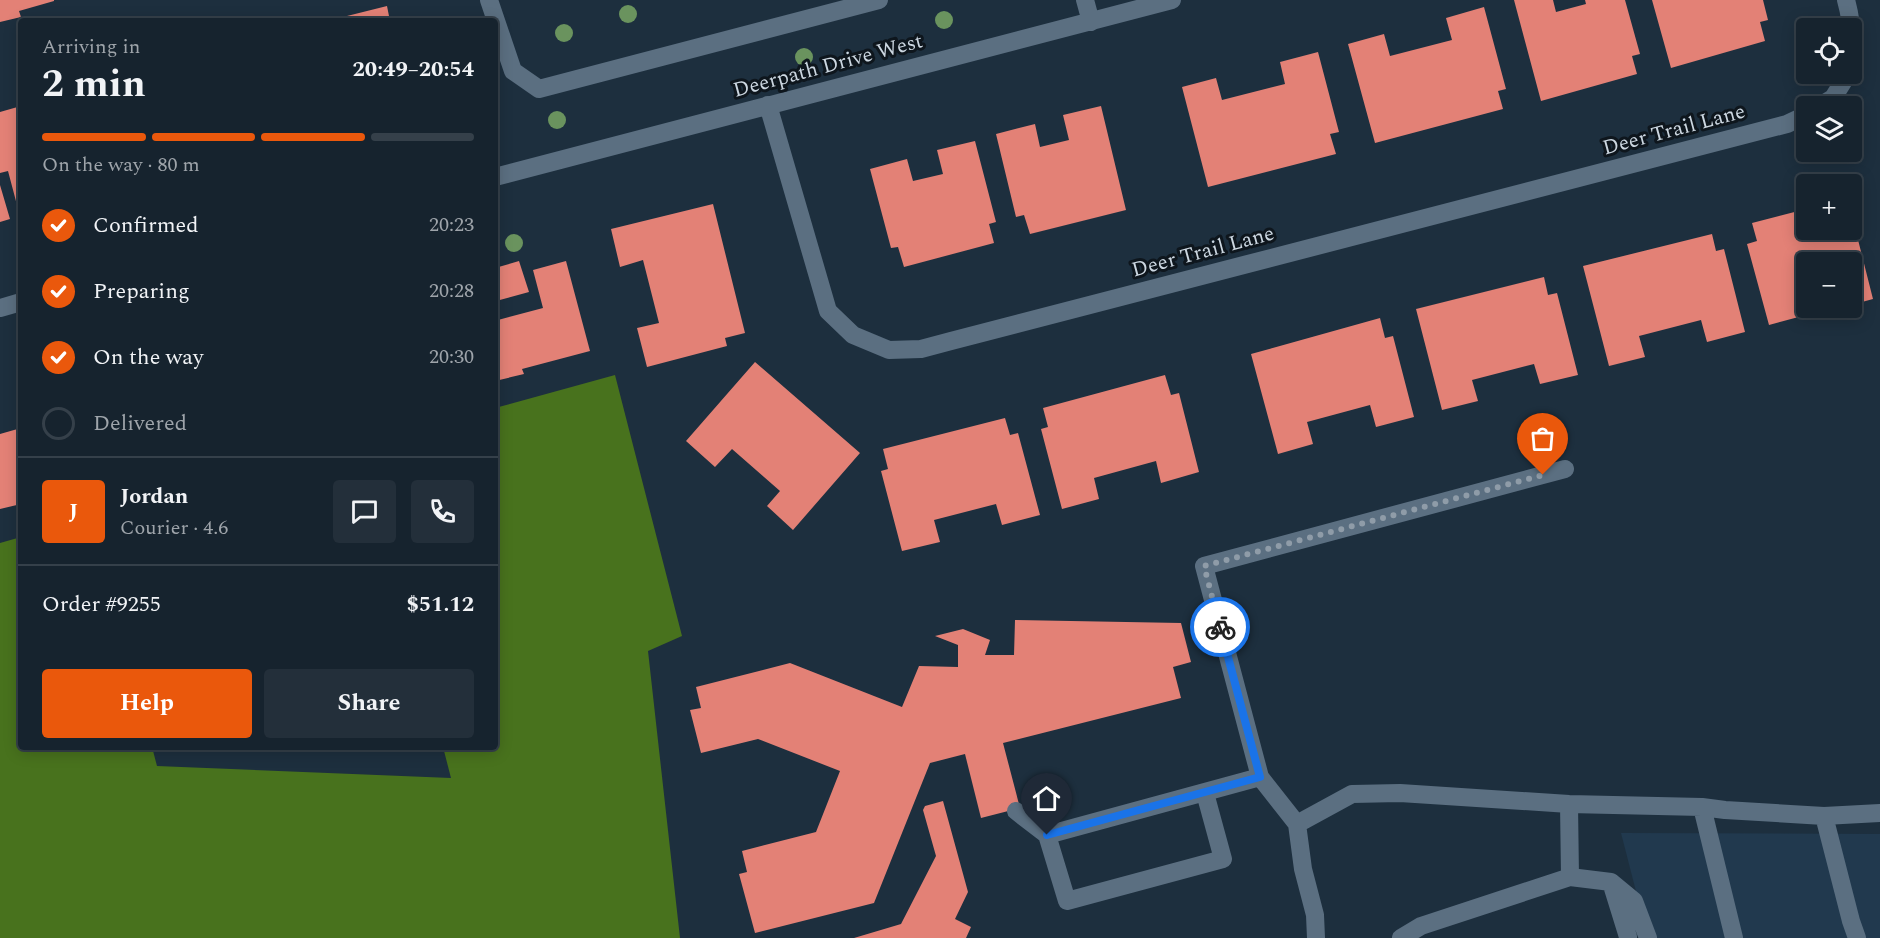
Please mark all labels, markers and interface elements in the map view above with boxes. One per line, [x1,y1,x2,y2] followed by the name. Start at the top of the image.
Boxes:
[1796,18,1862,318] map controls
[1796,18,1862,84] button: locate
[729,25,927,107] street label: Deerpath Drive West
[42,32,140,62] text: Arriving in
[352,53,474,86] text: 20:49–20:54
[42,55,146,114] text: 2 min
[1599,96,1749,164] street label: Deer Trail Lane
[1796,96,1862,162] button: layers
[42,150,200,180] text: On the way · 80 m
[1796,174,1862,240] button: +
[42,209,75,242] icon: check
[93,209,199,242] text: Confirmed
[429,210,474,240] text: 20:23
[1128,218,1278,286] street label: Deer Trail Lane
[1796,252,1862,318] button: −
[42,275,75,308] icon: check
[93,275,190,308] text: Preparing
[429,276,474,306] text: 20:28
[42,341,75,374] icon: check
[93,341,204,374] text: On the way
[429,342,474,372] text: 20:30
[93,407,187,440] text: Delivered
[1517,413,1568,475] pin
[1526,422,1559,455] icon: bag
[120,480,188,513] text: Jordan
[333,480,396,543] button: chat
[411,480,474,543] button: phone
[69,495,78,528] text: J
[120,513,228,543] text: Courier · 4.6
[42,588,161,621] text: Order #9255
[406,588,474,621] text: $51.12
[1190,597,1250,657] courier
[1204,611,1237,644] icon: bike
[42,669,252,738] button: Help
[264,669,474,738] button: Share
[1021,773,1072,835] pin
[1030,782,1063,815] icon: home

